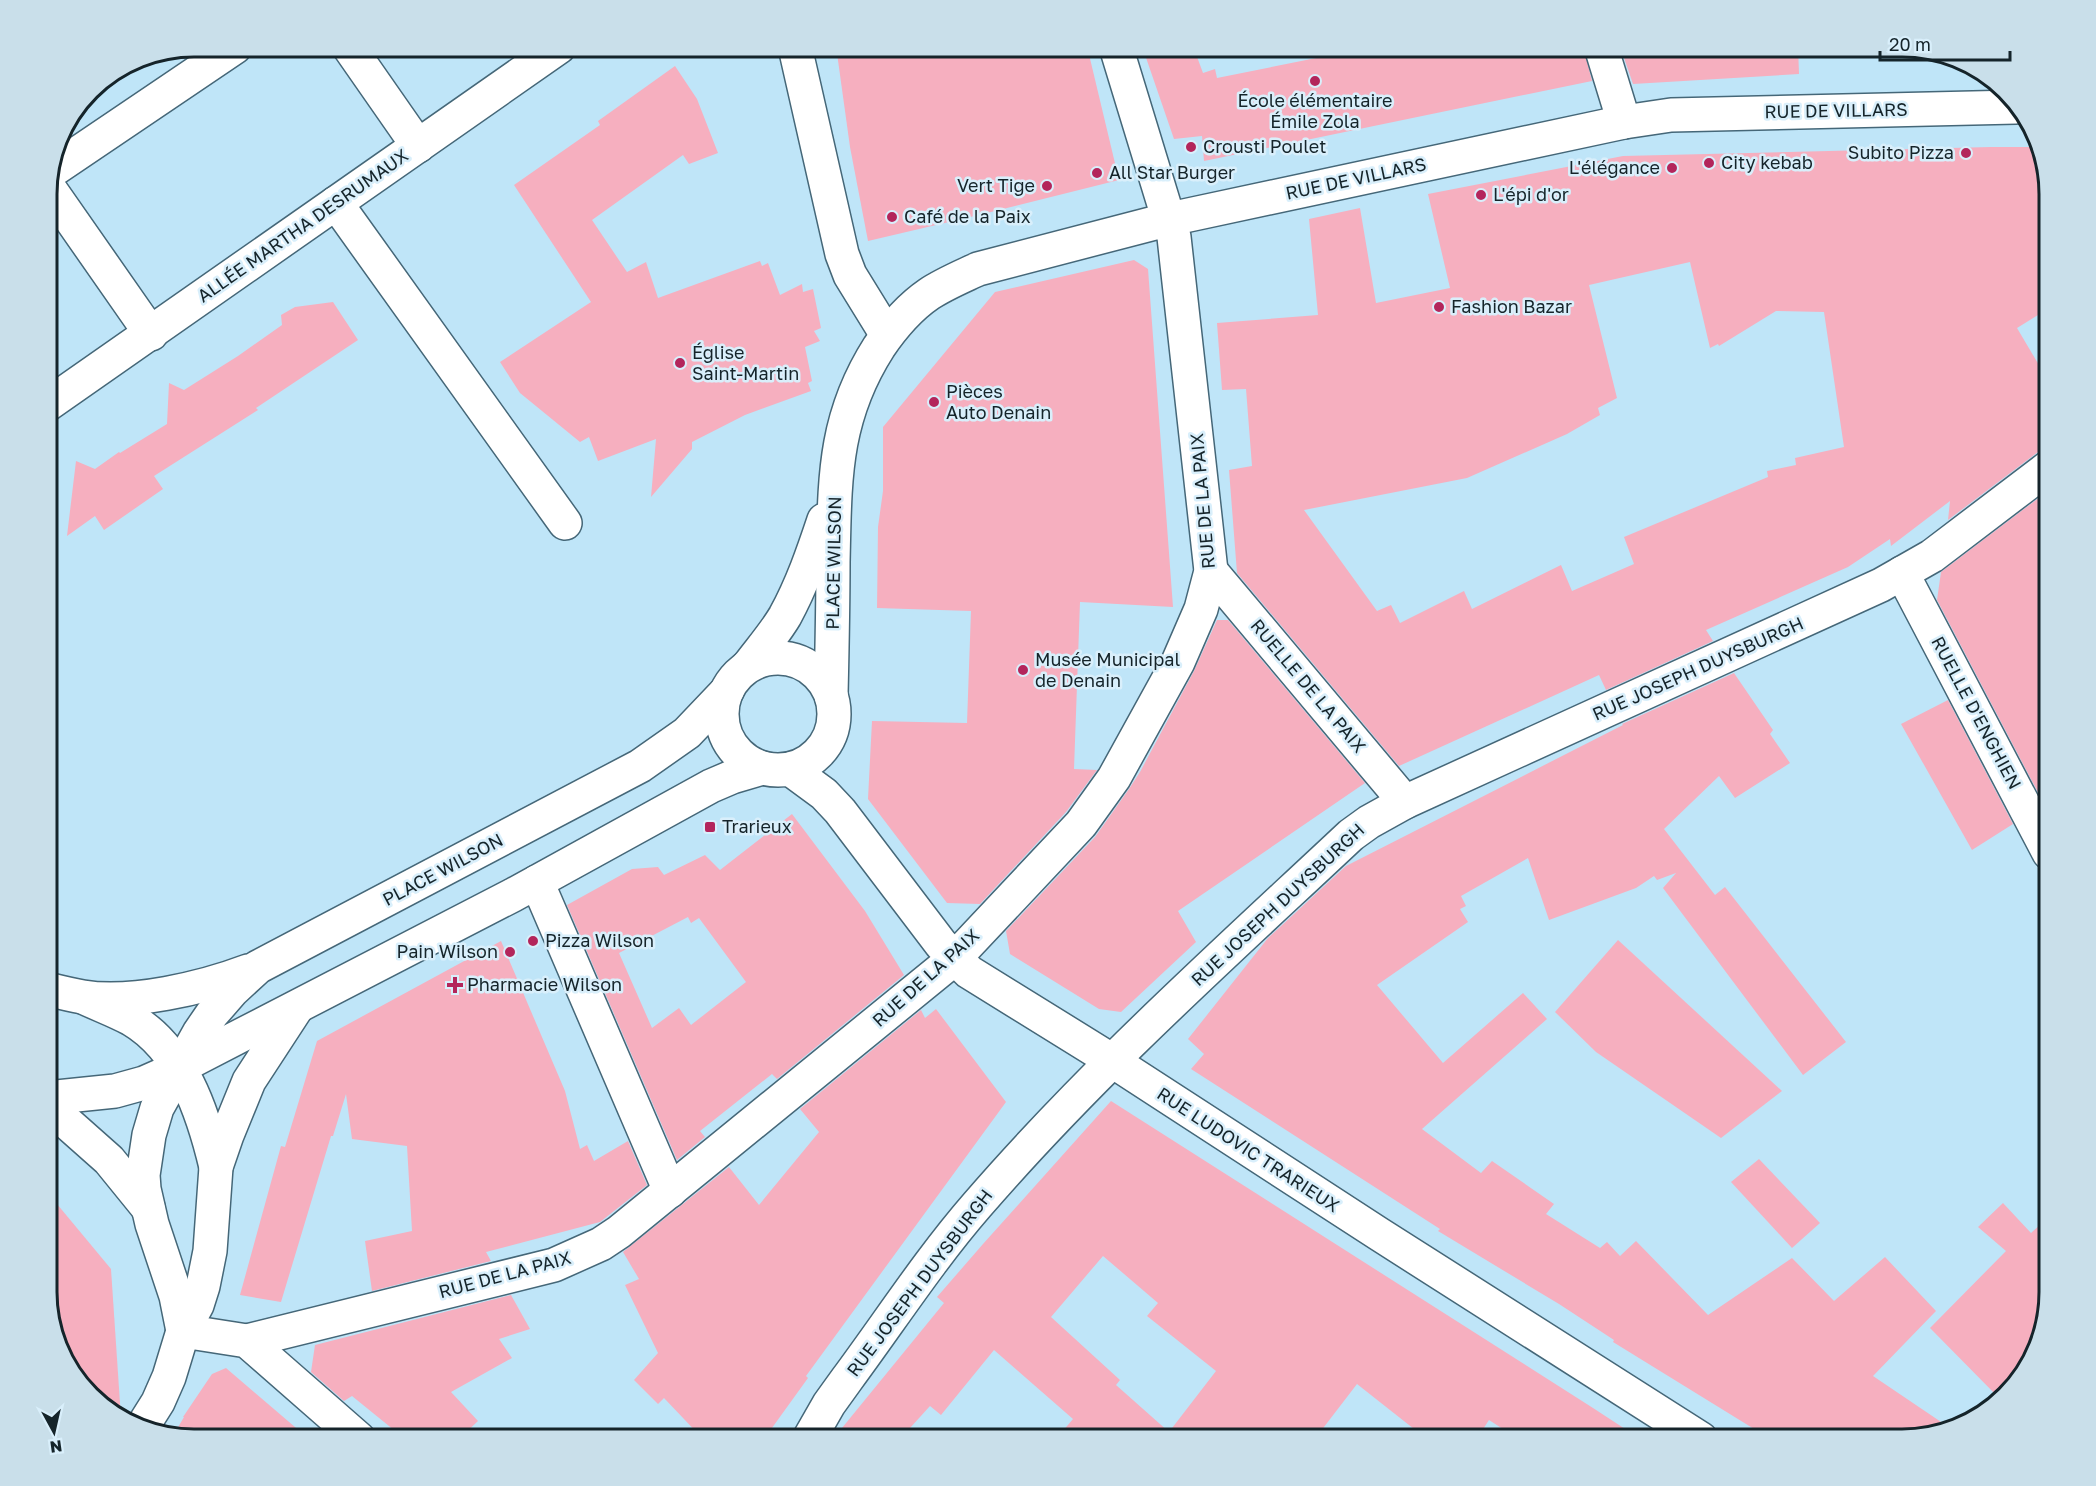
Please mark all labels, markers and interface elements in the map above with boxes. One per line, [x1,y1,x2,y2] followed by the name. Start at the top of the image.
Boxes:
[1880,24,2010,62] scale bar
[1889,33,1931,55] text: 20 m
[1308,74,1322,88] marker: École élémentaire Émile Zola
[1237,89,1393,132] place label: École élémentaire Émile Zola
[1764,98,1908,122] street label: RUE DE VILLARS
[1203,135,1326,157] place label: Crousti Poulet
[1184,140,1198,154] marker: Crousti Poulet
[1848,141,1954,163] place label: Subito Pizza
[193,144,412,307] street label: ALLÉE MARTHA DESRUMAUX
[1959,146,1973,160] marker: Subito Pizza
[1721,151,1813,173] place label: City kebab
[1283,152,1428,204] street label: RUE DE VILLARS
[1569,156,1660,178] place label: L'élégance
[1702,156,1716,170] marker: City kebab
[1109,161,1235,183] place label: All Star Burger
[1665,161,1679,175] marker: L'élégance
[1090,166,1104,180] marker: All Star Burger
[957,174,1035,196] place label: Vert Tige
[1040,179,1054,193] marker: Vert Tige
[1493,183,1569,205] place label: L'épi d'or
[1474,188,1488,202] marker: L'épi d'or
[904,205,1031,227] place label: Café de la Paix
[885,210,899,224] marker: Café de la Paix
[1451,295,1572,317] place label: Fashion Bazar
[1432,300,1446,314] marker: Fashion Bazar
[692,341,799,384] place label: Église Saint-Martin
[673,356,687,370] marker: Église Saint-Martin
[946,380,1051,423] place label: Pièces Auto Denain
[927,395,941,409] marker: Pièces Auto Denain
[1185,432,1219,570] street label: RUE DE LA PAIX
[821,496,845,630] street label: PLACE WILSON
[1589,612,1807,725] street label: RUE JOSEPH DUYSBURGH
[1246,614,1371,757] street label: RUELLE DE LA PAIX
[1927,632,2027,793] street label: RUELLE D'ENGHIEN
[1035,648,1180,691] place label: Musée Municipal de Denain
[1016,663,1030,677] marker: Musée Municipal de Denain
[722,815,792,837] place label: Trarieux
[1186,818,1368,990] street label: RUE JOSEPH DUYSBURGH
[703,820,717,834] marker: Trarieux
[378,828,507,910] street label: PLACE WILSON
[867,923,983,1031] street label: RUE DE LA PAIX
[545,929,654,951] place label: Pizza Wilson
[526,934,540,948] marker: Pizza Wilson
[397,940,498,962] place label: Pain Wilson
[503,945,517,959] marker: Pain Wilson
[467,973,622,995] place label: Pharmacie Wilson
[448,978,462,992] marker: Pharmacie Wilson
[1153,1082,1344,1216] street label: RUE LUDOVIC TRARIEUX
[842,1184,997,1380] street label: RUE JOSEPH DUYSBURGH
[436,1246,573,1302] street label: RUE DE LA PAIX
[24,1402,84,1462] north arrow
[49,1436,64,1458] text: N

